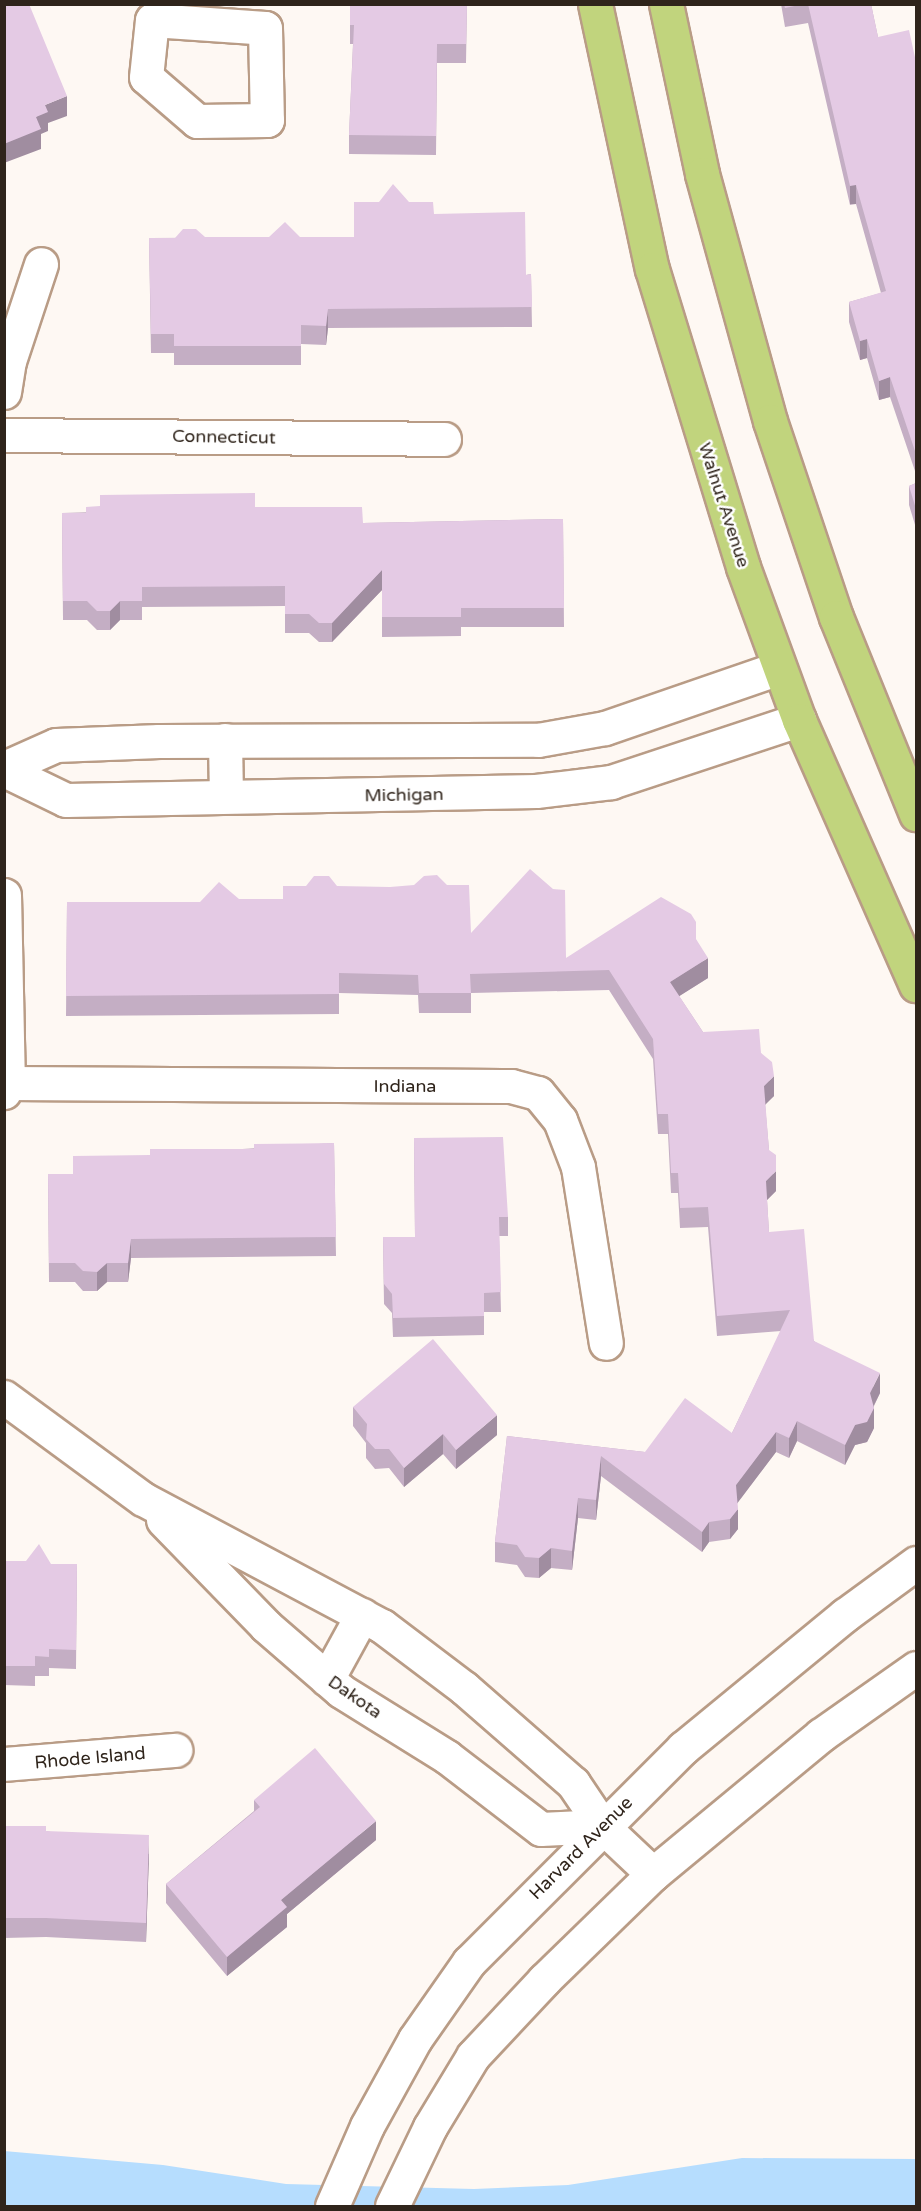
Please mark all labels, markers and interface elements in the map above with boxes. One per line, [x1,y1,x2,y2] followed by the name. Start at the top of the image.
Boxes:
[172,425,276,449] street label: Connecticut
[694,440,754,570] street label: Walnut Avenue
[364,784,444,806] street label: Michigan
[374,1075,436,1097] street label: Indiana
[324,1671,386,1723] street label: Dakota
[34,1742,146,1774] street label: Rhode Island
[525,1792,637,1904] street label: Harvard Avenue

